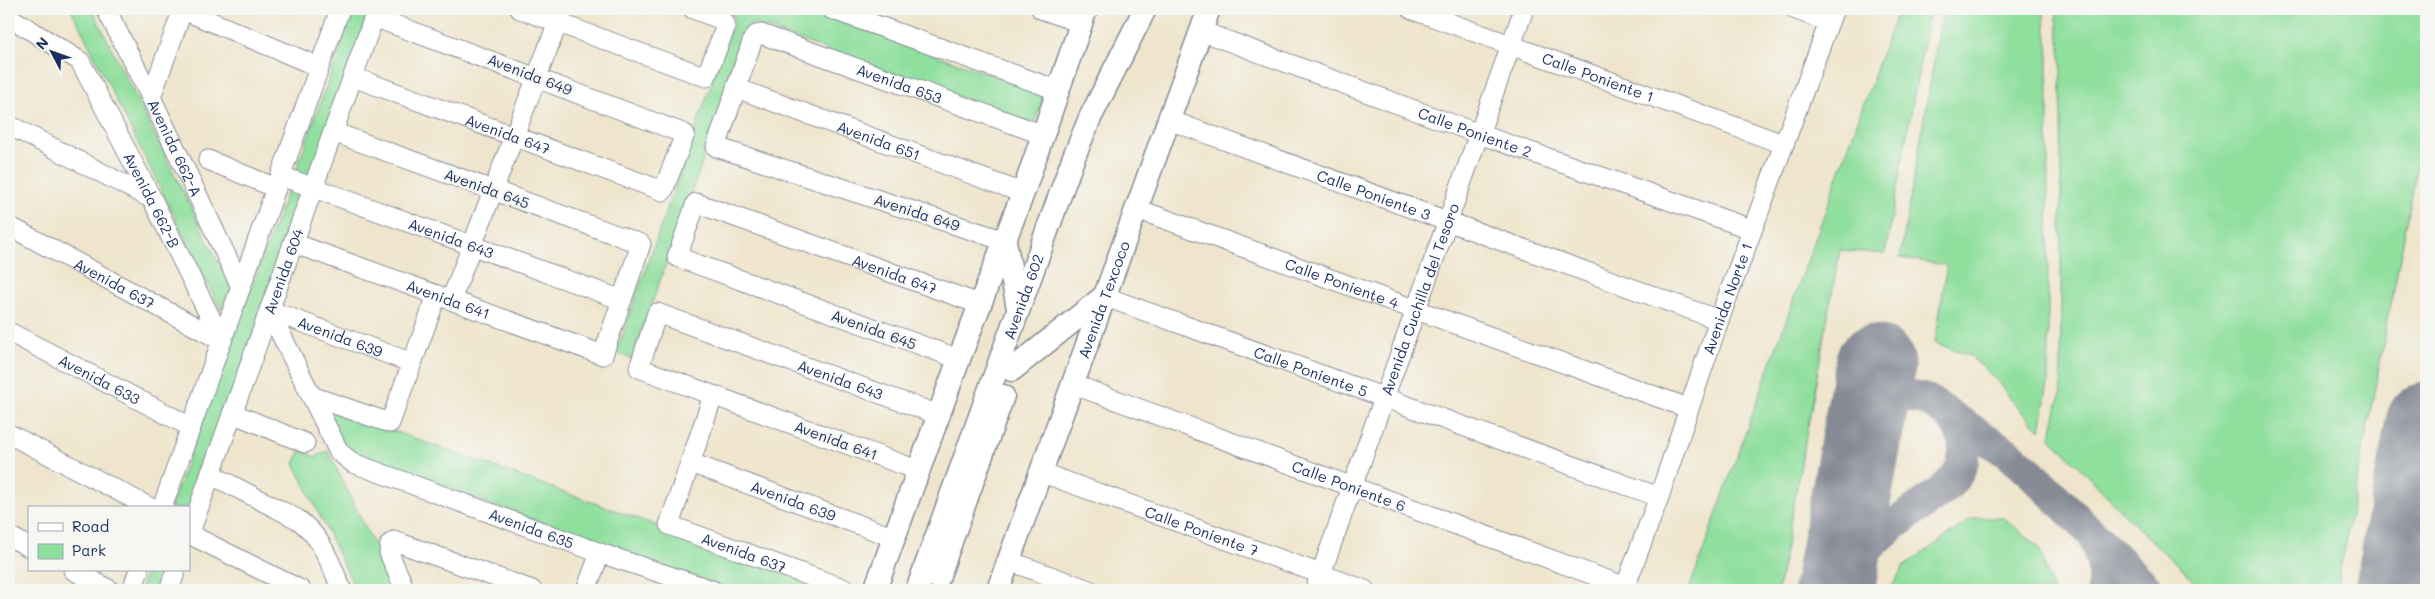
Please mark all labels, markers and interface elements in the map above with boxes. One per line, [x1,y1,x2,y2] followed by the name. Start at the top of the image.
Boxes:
[28,28,78,78] north arrow
[31,33,52,53] text: N
[1539,47,1657,106] street label: Calle Poniente 1
[485,49,575,99] street label: Avenida 649
[854,59,945,108] street label: Avenida 653
[143,96,207,200] street label: Avenida 662-A
[1415,102,1534,162] street label: Calle Poniente 2
[463,109,553,159] street label: Avenida 647
[834,116,923,165] street label: Avenida 651
[119,149,185,251] street label: Avenida 662-B
[442,163,532,213] street label: Avenida 645
[1314,165,1434,224] street label: Calle Poniente 3
[871,189,963,235] street label: Avenida 649
[1376,200,1463,398] street label: Avenida Cuchilla del Tesoro
[406,213,497,263] street label: Avenida 643
[259,225,308,317] street label: Avenida 604
[1073,238,1134,361] street label: Avenida Texcoco
[1698,240,1757,357] street label: Avenida Norte 1
[849,250,940,298] street label: Avenida 647
[999,251,1048,342] street label: Avenida 602
[71,253,158,313] street label: Avenida 637
[1282,253,1402,313] street label: Calle Poniente 4
[404,275,493,323] street label: Avenida 641
[829,304,919,354] street label: Avenida 645
[295,311,386,361] street label: Avenida 639
[1251,341,1371,401] street label: Calle Poniente 5
[55,350,144,409] street label: Avenida 633
[795,355,886,404] street label: Avenida 643
[792,416,880,464] street label: Avenida 641
[1289,455,1409,516] street label: Calle Poniente 6
[748,476,839,525] street label: Avenida 639
[1142,501,1261,560] street label: Calle Poniente 7
[486,503,577,553] street label: Avenida 635
[28,506,190,572] legend
[72,516,109,536] text: Road
[699,528,789,577] street label: Avenida 637
[72,540,106,560] text: Park

